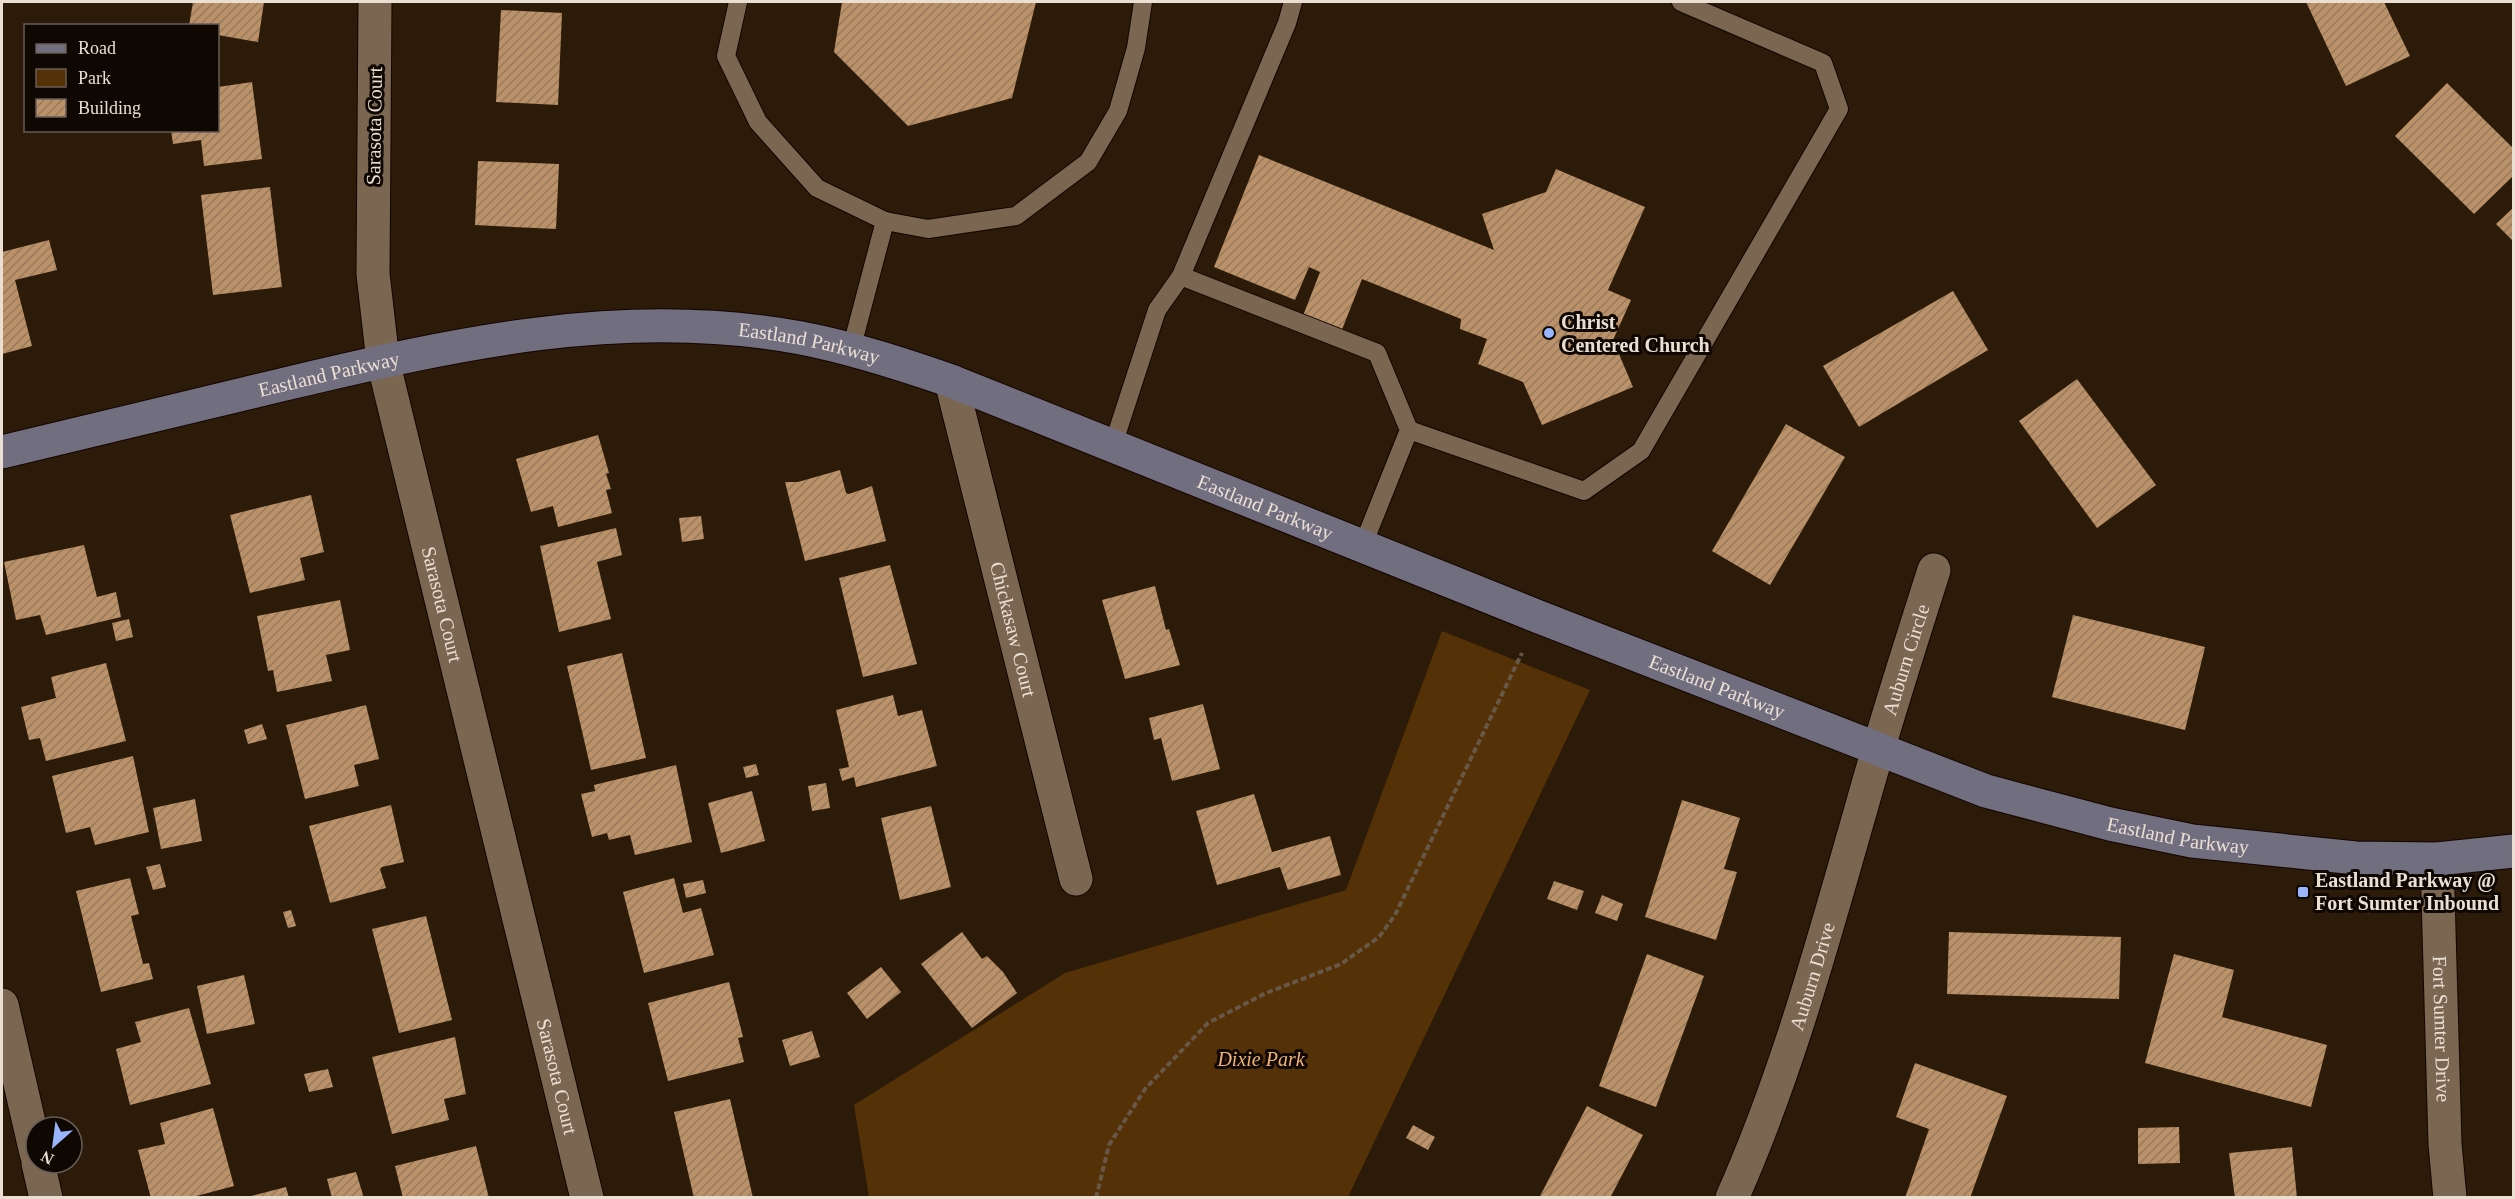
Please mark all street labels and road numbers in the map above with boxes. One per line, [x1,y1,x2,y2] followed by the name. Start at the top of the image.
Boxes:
[362,66,386,185] street label: Sarasota Court
[737,318,882,369] street label: Eastland Parkway
[256,347,402,401] street label: Eastland Parkway
[1194,470,1336,545] street label: Eastland Parkway
[418,544,467,665] street label: Sarasota Court
[986,559,1041,700] street label: Chickasaw Court
[1878,601,1933,718] street label: Auburn Circle
[1646,650,1788,724] street label: Eastland Parkway
[2105,813,2250,859] street label: Eastland Parkway
[1785,920,1839,1033] street label: Auburn Drive
[2429,955,2455,1103] street label: Fort Sumter Drive
[533,1016,582,1137] street label: Sarasota Court

